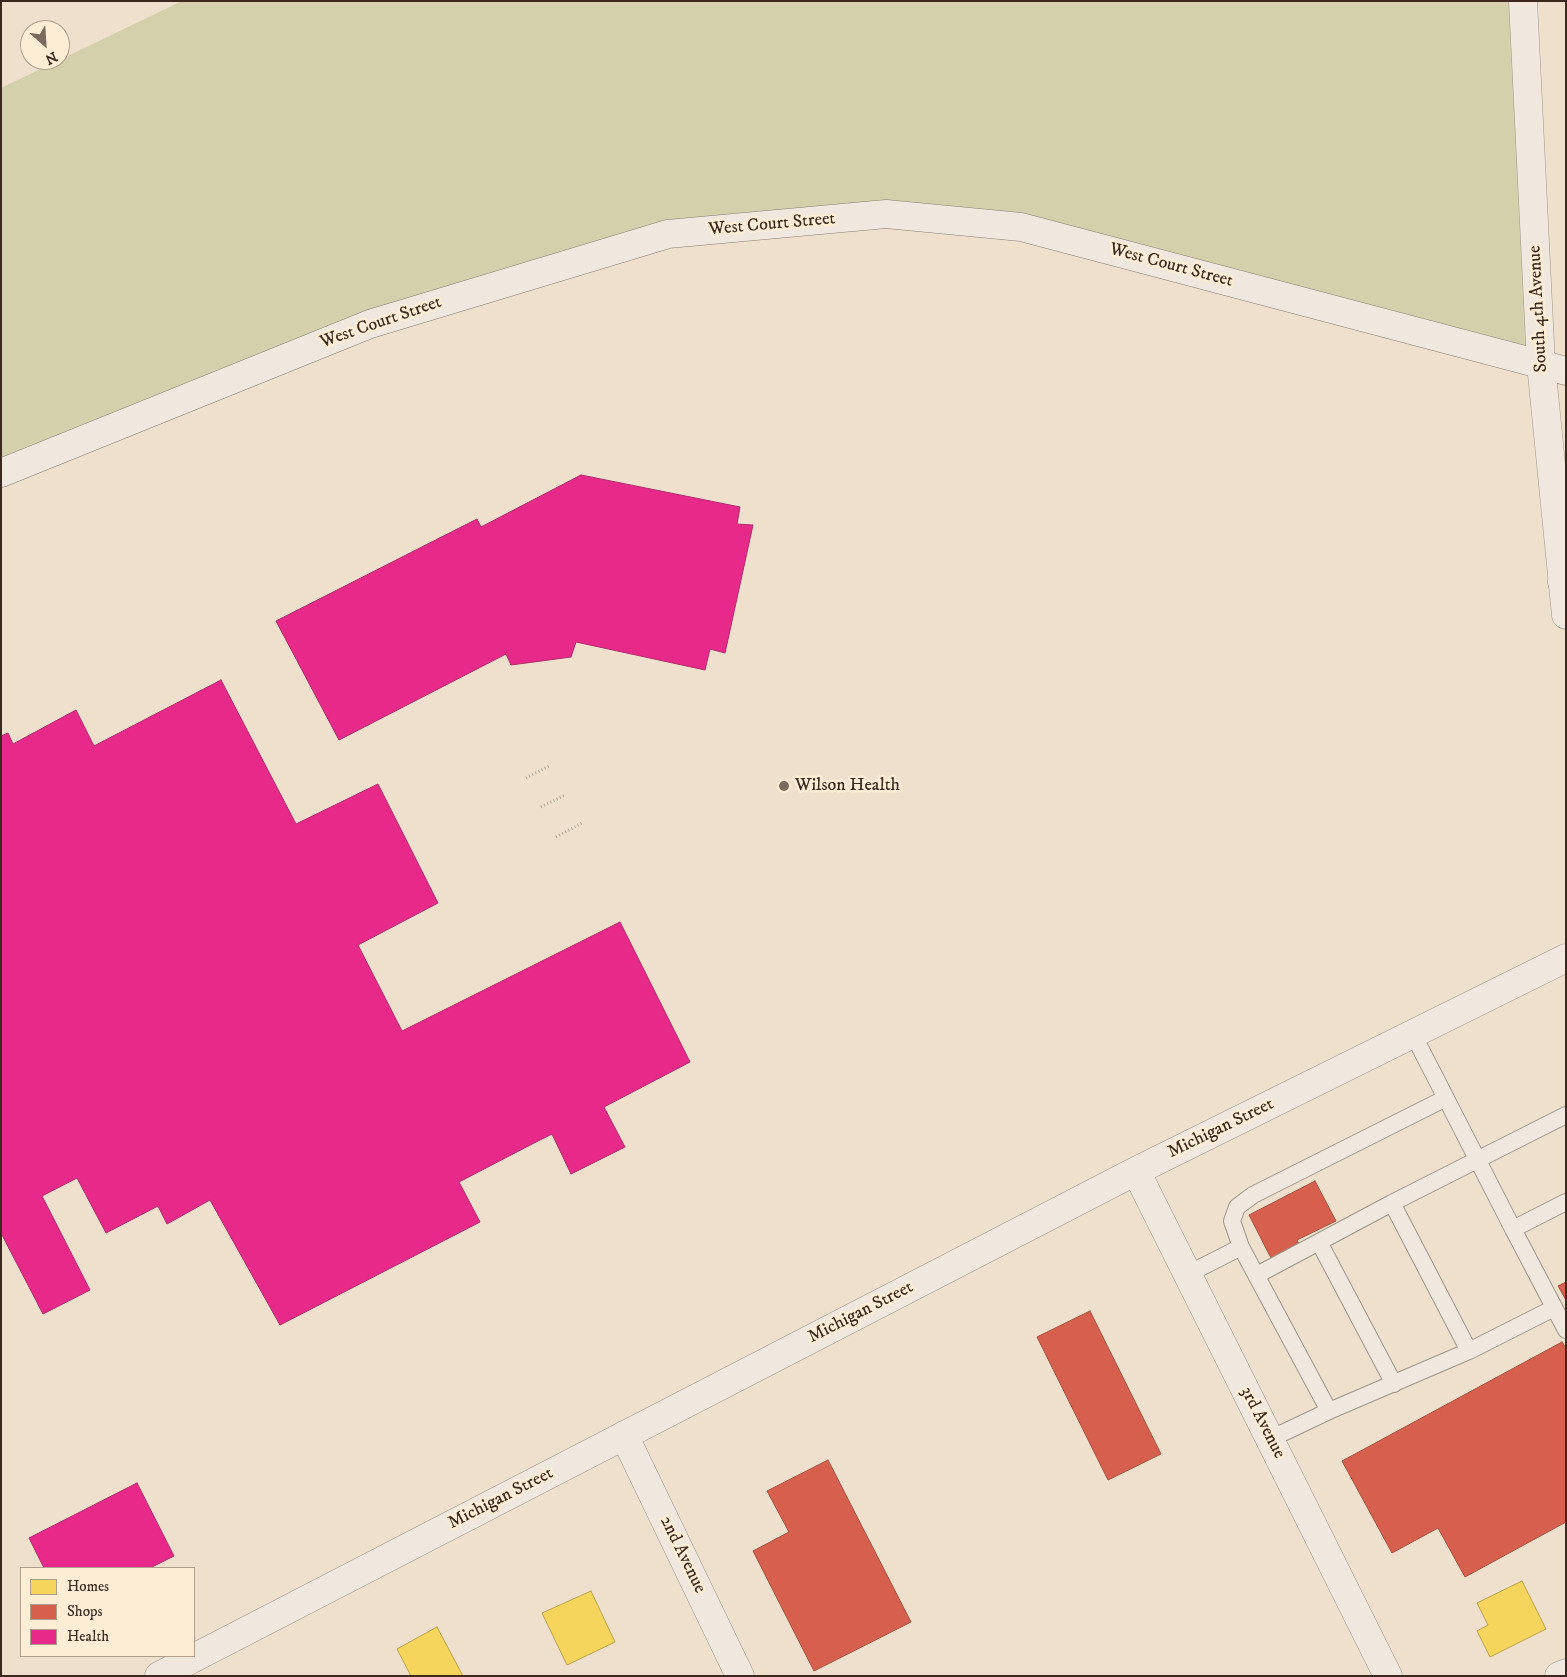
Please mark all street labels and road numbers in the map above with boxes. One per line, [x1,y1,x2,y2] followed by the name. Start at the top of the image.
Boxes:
[708,209,836,241] street label: West Court Street
[1107,239,1235,293] street label: West Court Street
[1525,245,1553,373] street label: South 4th Avenue
[317,292,445,354] street label: West Court Street
[1165,1094,1277,1164] street label: Michigan Street
[805,1277,917,1349] street label: Michigan Street
[1235,1383,1289,1463] street label: 3rd Avenue
[445,1463,557,1535] street label: Michigan Street
[654,1513,710,1597] street label: 2nd Avenue

